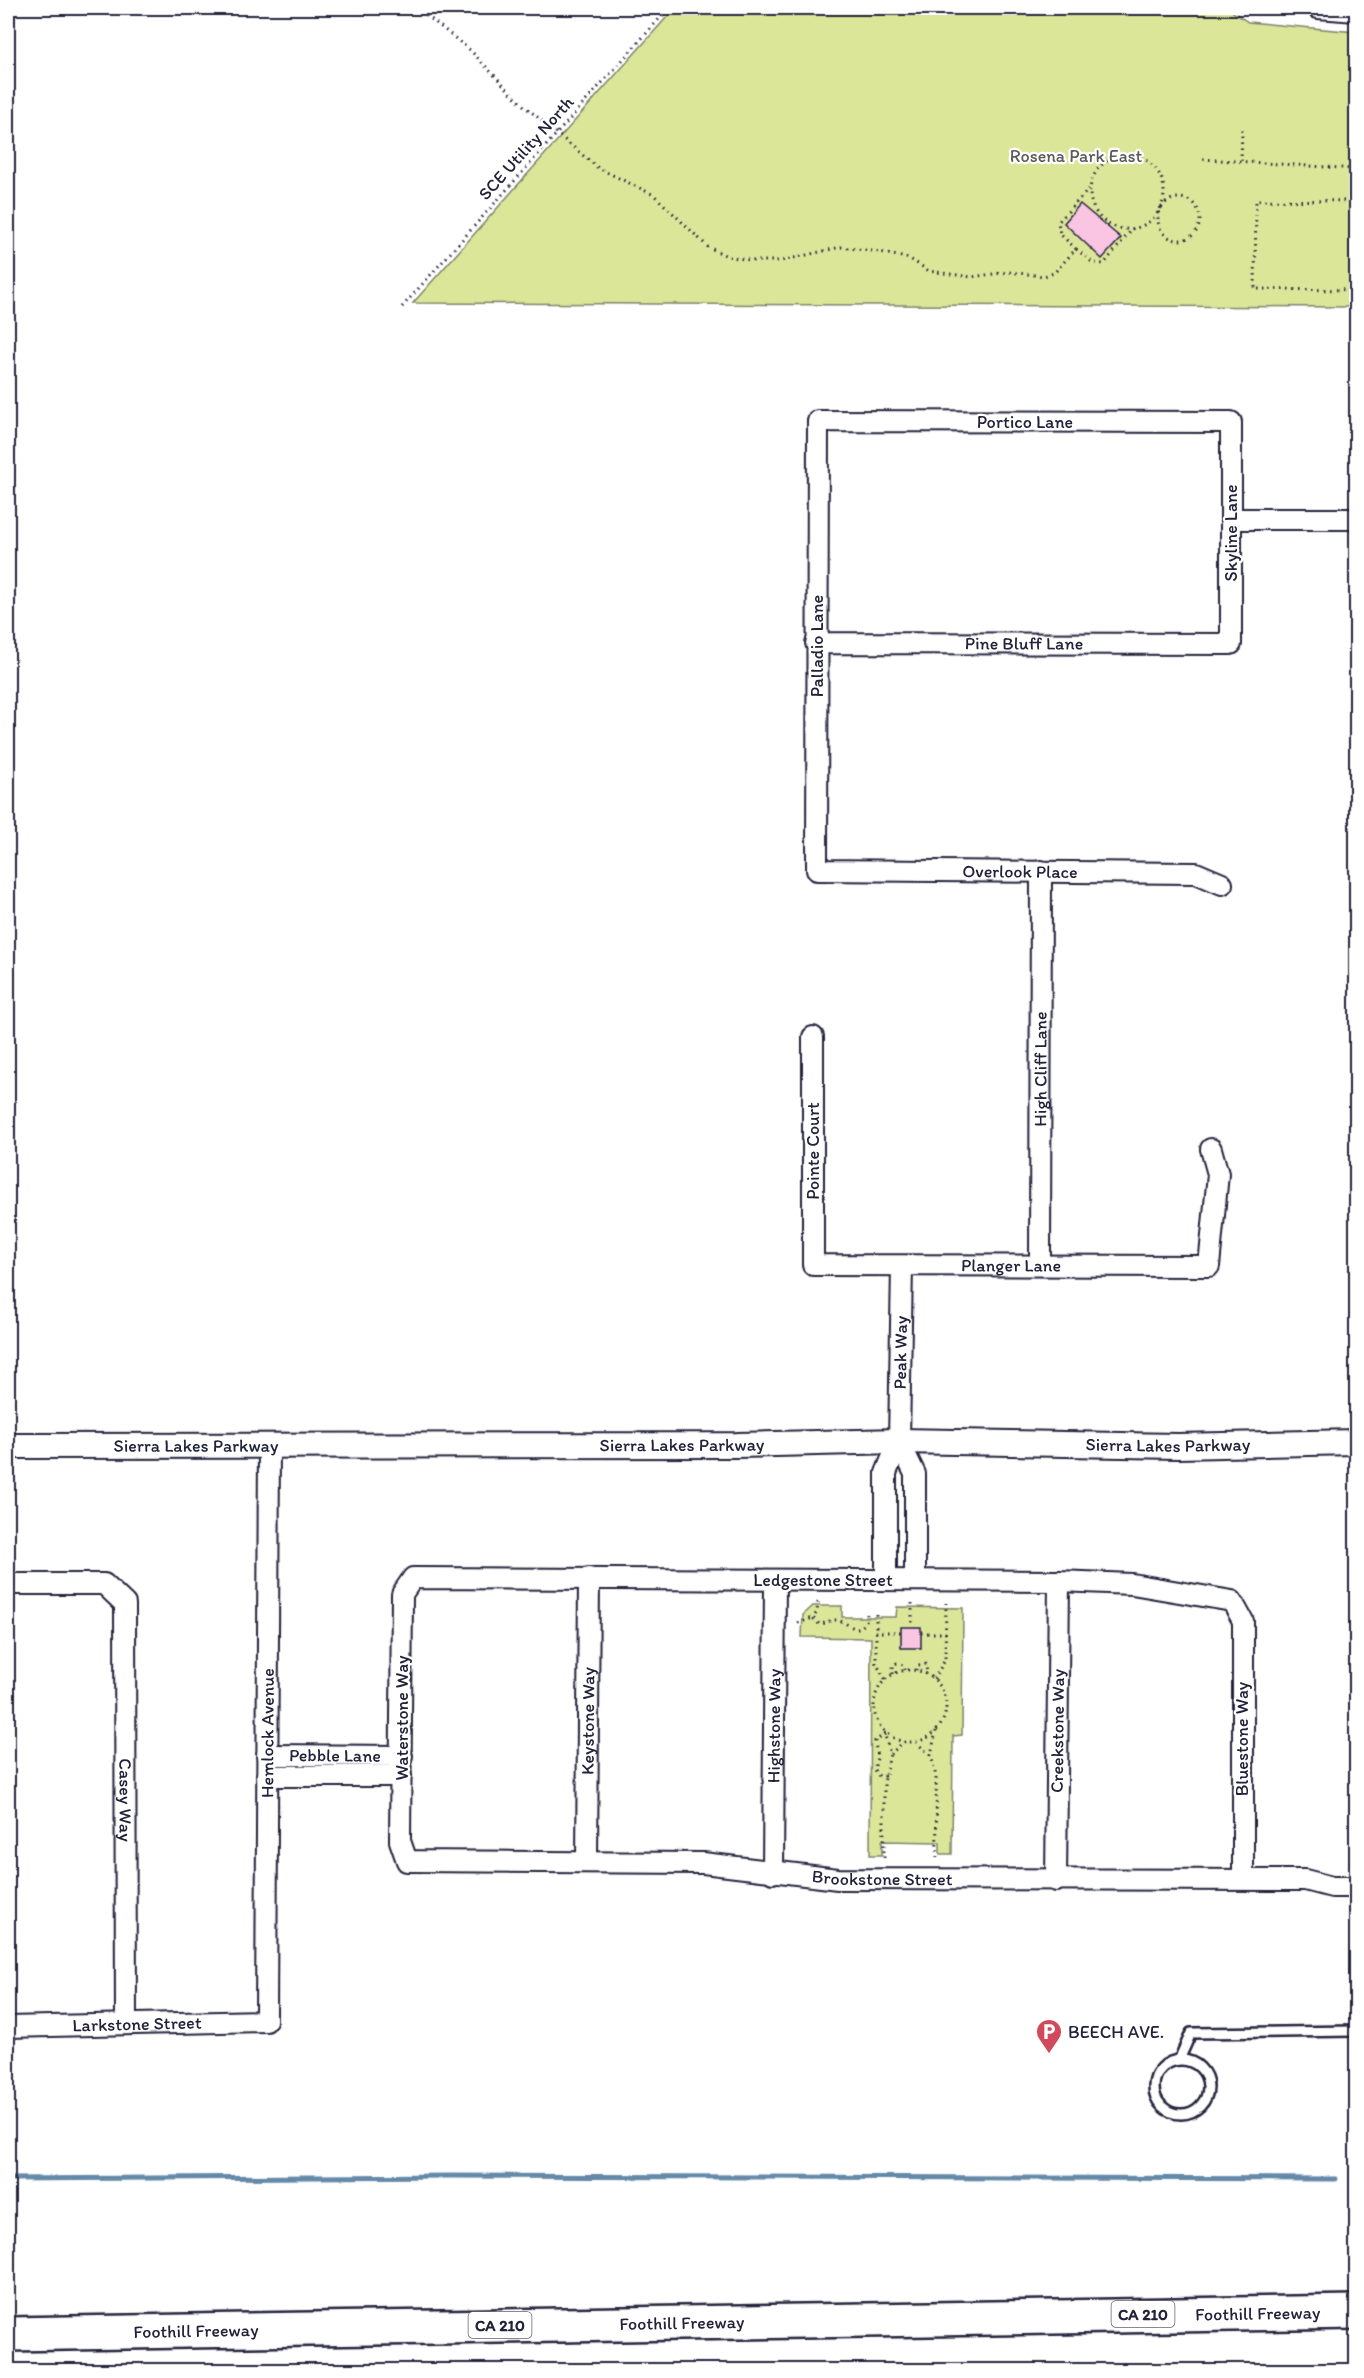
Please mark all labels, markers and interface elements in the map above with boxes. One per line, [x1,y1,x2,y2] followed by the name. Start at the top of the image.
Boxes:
[474,91,579,205] street label: SCE Utility North
[1010,145,1143,167] park label: Rosena Park East
[977,411,1073,433] street label: Portico Lane
[1220,485,1242,581] street label: Skyline Lane
[806,595,828,697] street label: Palladio Lane
[965,632,1083,655] street label: Pine Bluff Lane
[962,860,1078,883] street label: Overlook Place
[1029,1011,1052,1127] street label: High Cliff Lane
[802,1102,824,1200] street label: Pointe Court
[961,1254,1061,1277] street label: Planger Lane
[889,1315,912,1390] street label: Peak Way
[600,1433,765,1456] street label: Sierra Lakes Parkway
[1085,1433,1251,1457] street label: Sierra Lakes Parkway
[114,1435,279,1457] street label: Sierra Lakes Parkway
[753,1569,893,1591] street label: Ledgestone Street
[391,1655,413,1781] street label: Waterstone Way
[577,1666,599,1775] street label: Keystone Way
[256,1668,279,1798] street label: Hemlock Avenue
[763,1668,785,1783] street label: Highstone Way
[1046,1668,1069,1793] street label: Creekstone Way
[1231,1681,1253,1796] street label: Bluestone Way
[289,1744,381,1767] street label: Pebble Lane
[114,1758,137,1842] street label: Casey Way
[811,1865,953,1890] street label: Brookstone Street
[72,2011,202,2036] street label: Larkstone Street
[1034,2017,1064,2055] parking icon: BEECH AVE.
[1068,2021,1164,2043] place label: BEECH AVE.
[1112,2301,1174,2327] road number: CA 210
[1195,2302,1321,2326] street label: Foothill Freeway
[619,2311,745,2335] street label: Foothill Freeway
[468,2312,532,2338] road number: CA 210
[133,2319,259,2343] street label: Foothill Freeway

